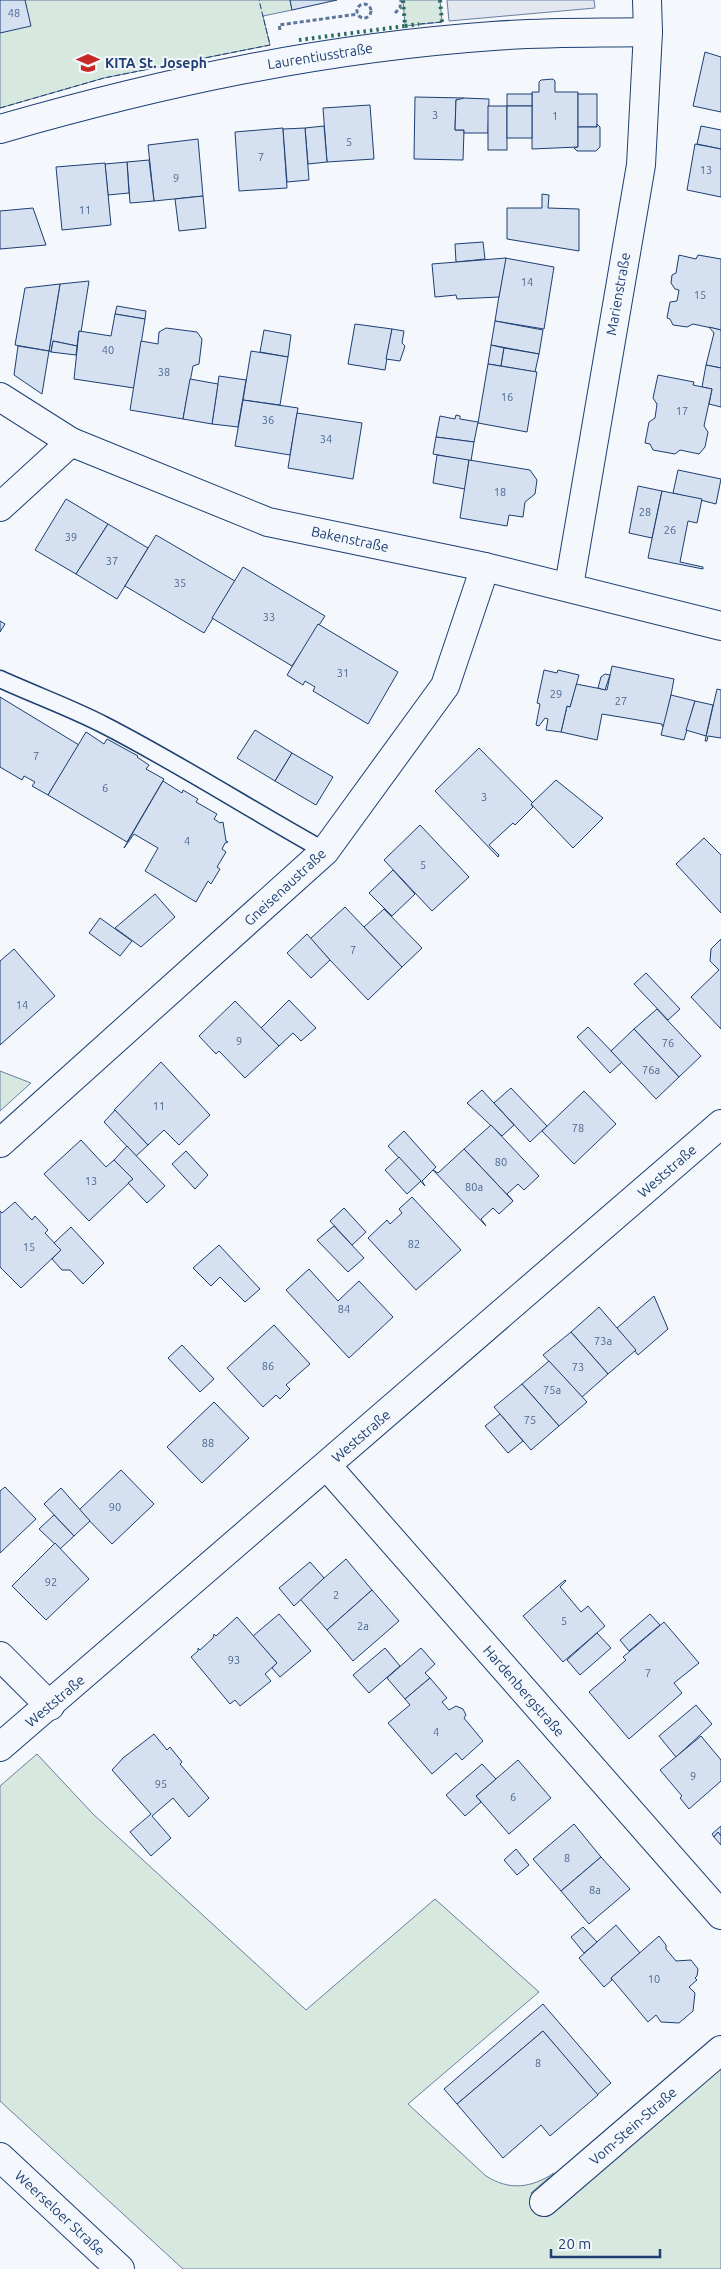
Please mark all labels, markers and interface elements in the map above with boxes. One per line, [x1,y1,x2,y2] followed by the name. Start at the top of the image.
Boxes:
[8,7,20,19] house number: 48
[266,40,374,72] street label: Laurentiusstraße
[75,50,101,76] school or university icon: KITA St. Joseph
[105,55,207,71] place label: KITA St. Joseph
[432,109,438,121] house number: 3
[552,110,558,122] house number: 1
[346,136,352,148] house number: 5
[258,151,264,163] house number: 7
[700,164,712,176] house number: 13
[173,172,179,184] house number: 9
[79,204,91,216] house number: 11
[603,251,633,337] street label: Marienstraße
[521,276,533,288] house number: 14
[694,289,706,301] house number: 15
[102,344,114,356] house number: 40
[158,366,170,378] house number: 38
[501,391,513,403] house number: 16
[676,405,688,417] house number: 17
[262,414,274,426] house number: 36
[320,433,332,445] house number: 34
[494,486,506,498] house number: 18
[639,506,651,518] house number: 28
[310,523,390,555] street label: Bakenstraße
[664,524,676,536] house number: 26
[65,531,77,543] house number: 39
[106,555,118,567] house number: 37
[174,577,186,589] house number: 35
[263,611,275,623] house number: 33
[337,667,349,679] house number: 31
[550,688,562,700] house number: 29
[615,695,627,707] house number: 27
[33,750,39,762] house number: 7
[102,782,108,794] house number: 6
[481,791,487,803] house number: 3
[184,835,190,847] house number: 4
[241,845,329,929] street label: Gneisenaustraße
[420,859,426,871] house number: 5
[350,944,356,956] house number: 7
[16,999,28,1011] house number: 14
[236,1035,242,1047] house number: 9
[662,1037,674,1049] house number: 76
[642,1064,660,1076] house number: 76a
[153,1100,165,1112] house number: 11
[572,1122,584,1134] house number: 78
[634,1141,700,1201] street label: Weststraße
[495,1156,507,1168] house number: 80
[85,1175,97,1187] house number: 13
[465,1181,483,1193] house number: 80a
[408,1238,420,1250] house number: 82
[23,1241,35,1253] house number: 15
[338,1303,350,1315] house number: 84
[594,1335,612,1347] house number: 73a
[262,1360,274,1372] house number: 86
[572,1361,584,1373] house number: 73
[543,1384,561,1396] house number: 75a
[328,1406,394,1466] street label: Weststraße
[524,1414,536,1426] house number: 75
[202,1437,214,1449] house number: 88
[109,1501,121,1513] house number: 90
[45,1576,57,1588] house number: 92
[333,1589,339,1601] house number: 2
[561,1615,567,1627] house number: 5
[357,1620,369,1632] house number: 2a
[480,1642,568,1740] street label: Hardenbergstraße
[228,1654,240,1666] house number: 93
[645,1667,651,1679] house number: 7
[22,1672,88,1730] street label: Weststraße
[433,1726,439,1738] house number: 4
[690,1770,696,1782] house number: 9
[155,1778,167,1790] house number: 95
[510,1791,516,1803] house number: 6
[564,1852,570,1864] house number: 8
[589,1884,601,1896] house number: 8a
[648,1973,660,1985] house number: 10
[535,2057,541,2069] house number: 8
[586,2084,680,2168] street label: Vom-Stein-Straße
[12,2167,108,2259] street label: Weerseloer Straße
[551,2226,660,2258] scale bar
[558,2235,591,2252] text: 20 m

